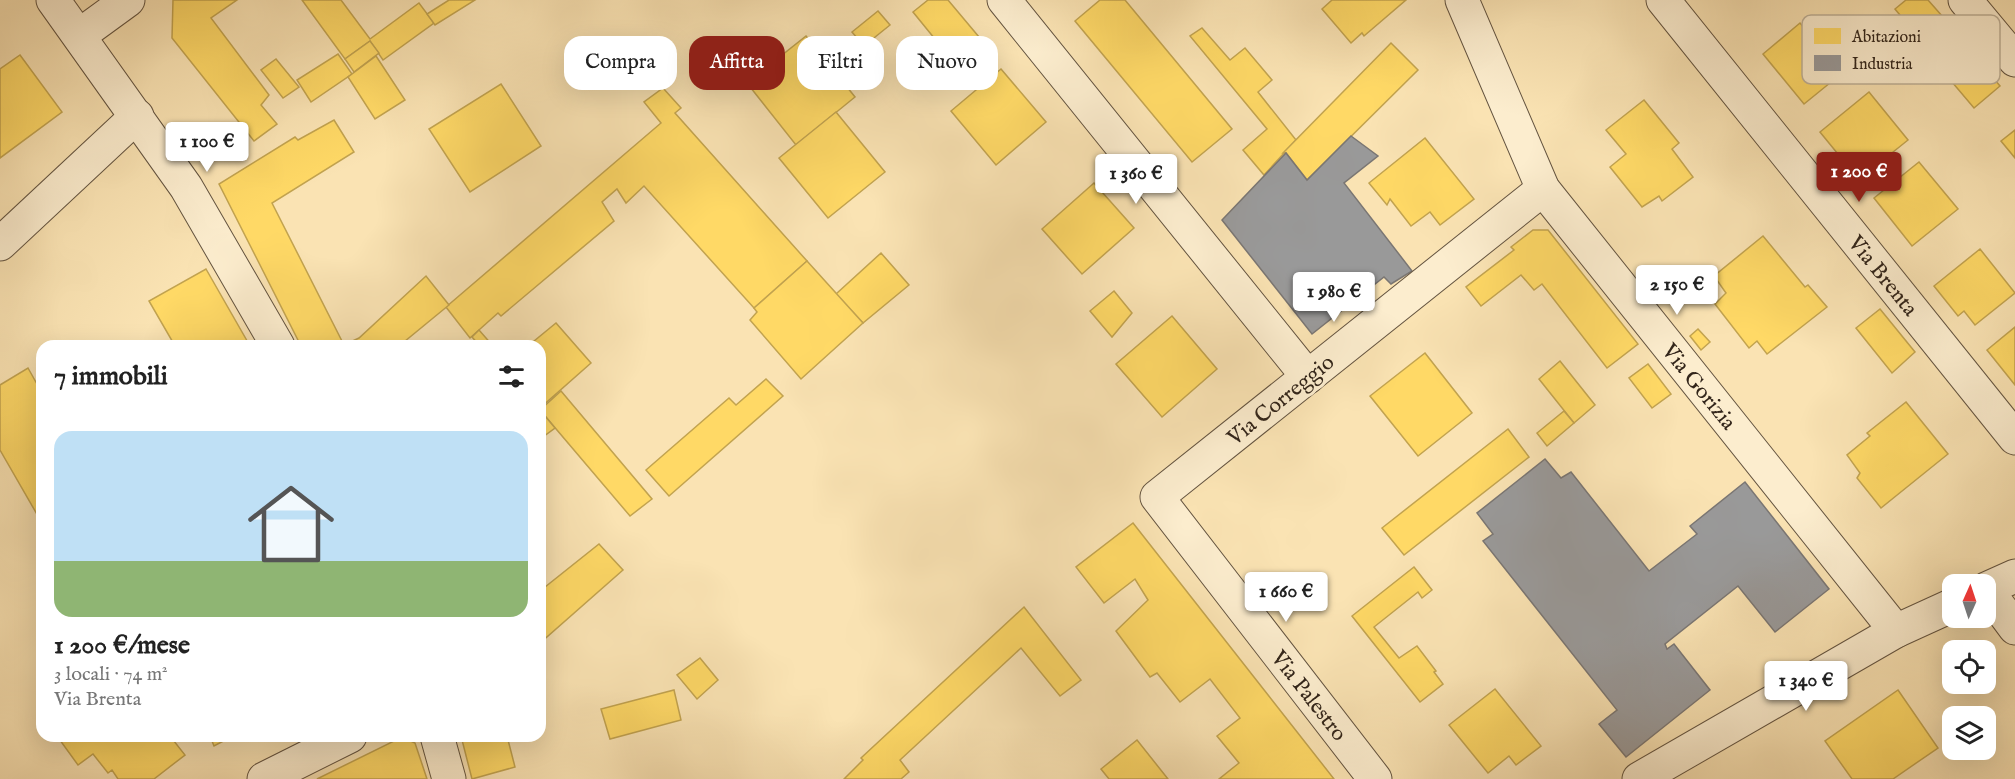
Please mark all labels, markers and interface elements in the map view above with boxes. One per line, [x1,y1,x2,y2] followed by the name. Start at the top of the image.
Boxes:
[1802,15,2000,84] legend
[1851,28,1921,48] text: Abitazioni
[564,36,677,90] chip: Compra
[689,36,785,90] chip: Affitta
[797,36,884,90] chip: Filtri
[896,36,998,90] chip: Nuovo
[1852,55,1913,75] text: Industria
[152,122,262,173] pin: 1 100 €
[180,129,234,154] text: 1 100 €
[1804,152,1914,203] pin: 1 200 €
[1081,154,1191,205] pin: 1 360 €
[1831,159,1887,184] text: 1 200 €
[1109,161,1163,186] text: 1 360 €
[1841,229,1924,323] street label: Via Brenta
[1622,265,1732,316] pin: 2 150 €
[1279,272,1389,323] pin: 1 980 €
[1650,272,1704,297] text: 2 150 €
[1307,279,1361,304] text: 1 980 €
[1654,337,1742,437] street label: Via Gorizia
[1221,349,1341,453] street label: Via Correggio
[54,360,168,393] text: 7 immobili
[495,360,528,393] icon: filters
[237,470,345,578] icon: home
[1231,572,1341,623] pin: 1 660 €
[1942,574,1996,628] north arrow
[1942,574,1996,760] map controls
[1259,579,1313,604] text: 1 660 €
[54,629,190,662] text: 1 200 €/mese
[1942,640,1996,694] button: locate
[1264,644,1353,747] street label: Via Palestro
[1751,661,1861,712] pin: 1 340 €
[54,662,168,687] text: 3 locali · 74 m²
[1779,668,1834,693] text: 1 340 €
[54,687,141,712] text: Via Brenta
[1942,706,1996,760] button: layers

